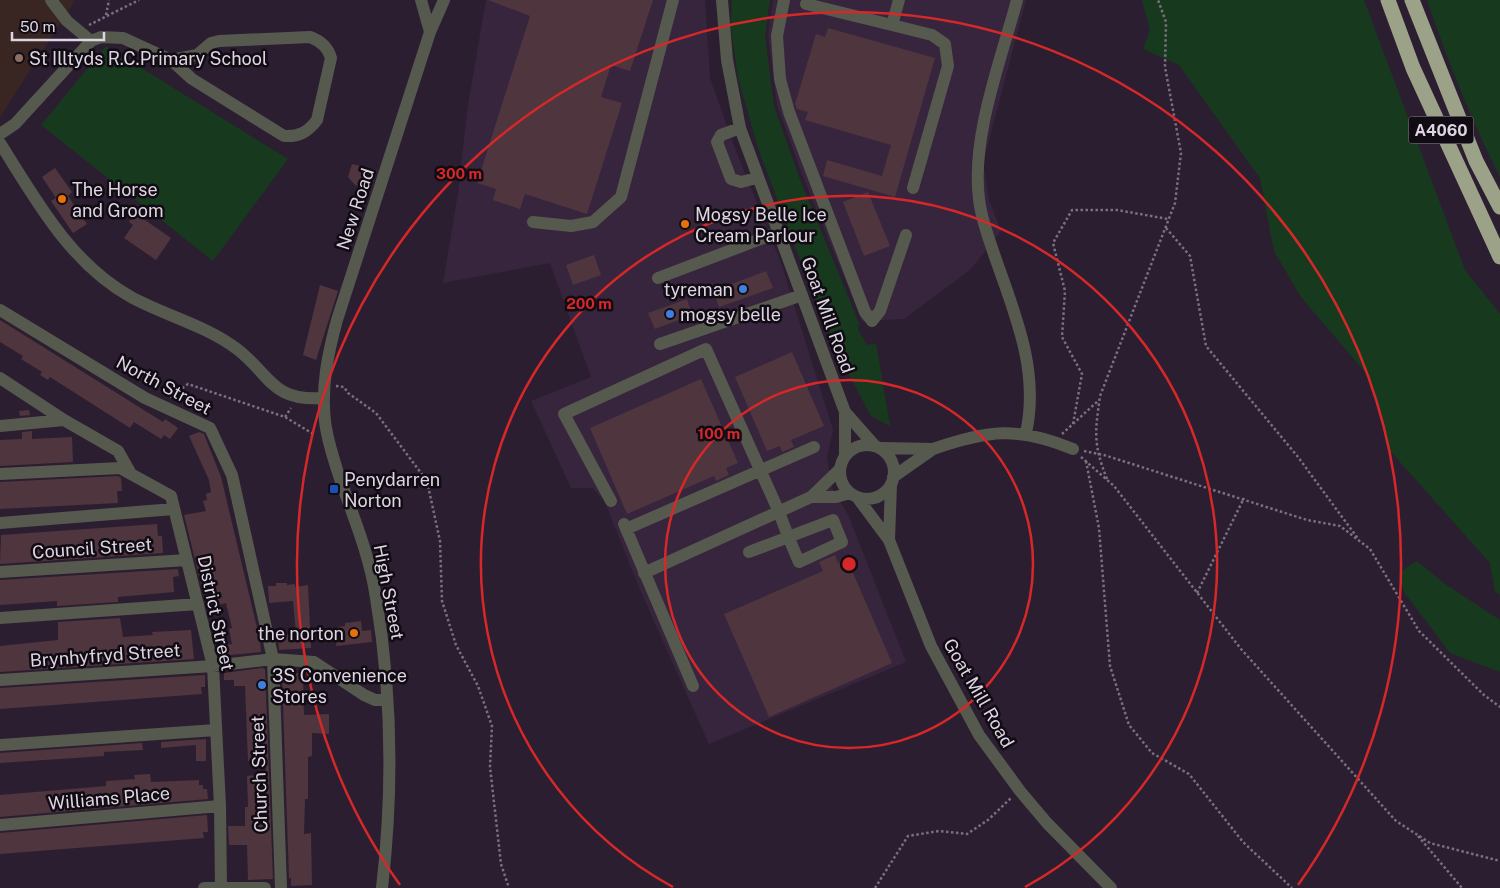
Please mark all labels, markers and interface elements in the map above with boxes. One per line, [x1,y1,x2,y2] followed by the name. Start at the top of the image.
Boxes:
[12,10,105,42] scale bar
[20,18,55,35] text: 50 m
[29,48,267,69] place label: St Illtyds R.C.Primary School
[13,52,25,64] marker: St Illtyds R.C.Primary School
[1408,116,1474,144] road number: A4060
[436,165,482,182] text: 300 m
[332,166,378,252] street label: New Road
[72,179,163,221] place label: The Horse and Groom
[56,193,68,205] marker: The Horse and Groom
[695,204,827,246] place label: Mogsy Belle Ice Cream Parlour
[679,218,691,230] marker: Mogsy Belle Ice Cream Parlour
[797,254,859,376] street label: Goat Mill Road
[663,279,733,300] place label: tyreman
[737,283,749,295] marker: tyreman
[566,295,612,312] text: 200 m
[680,304,781,325] place label: mogsy belle
[664,308,676,320] marker: mogsy belle
[113,351,215,419] street label: North Street
[698,425,740,442] text: 100 m
[344,469,440,511] place label: Penydarren Norton
[328,483,340,495] marker: Penydarren Norton
[31,533,153,563] street label: Council Street
[369,543,409,641] street label: High Street
[193,553,239,673] street label: District Street
[840,555,858,573] centre of rings
[258,623,344,644] place label: the norton
[348,627,360,639] marker: the norton
[939,635,1019,751] street label: Goat Mill Road
[29,639,181,671] street label: Brynhyfryd Street
[272,665,407,707] place label: 3S Convenience Stores
[256,679,268,691] marker: 3S Convenience Stores
[246,715,272,833] street label: Church Street
[47,782,171,814] street label: Williams Place

